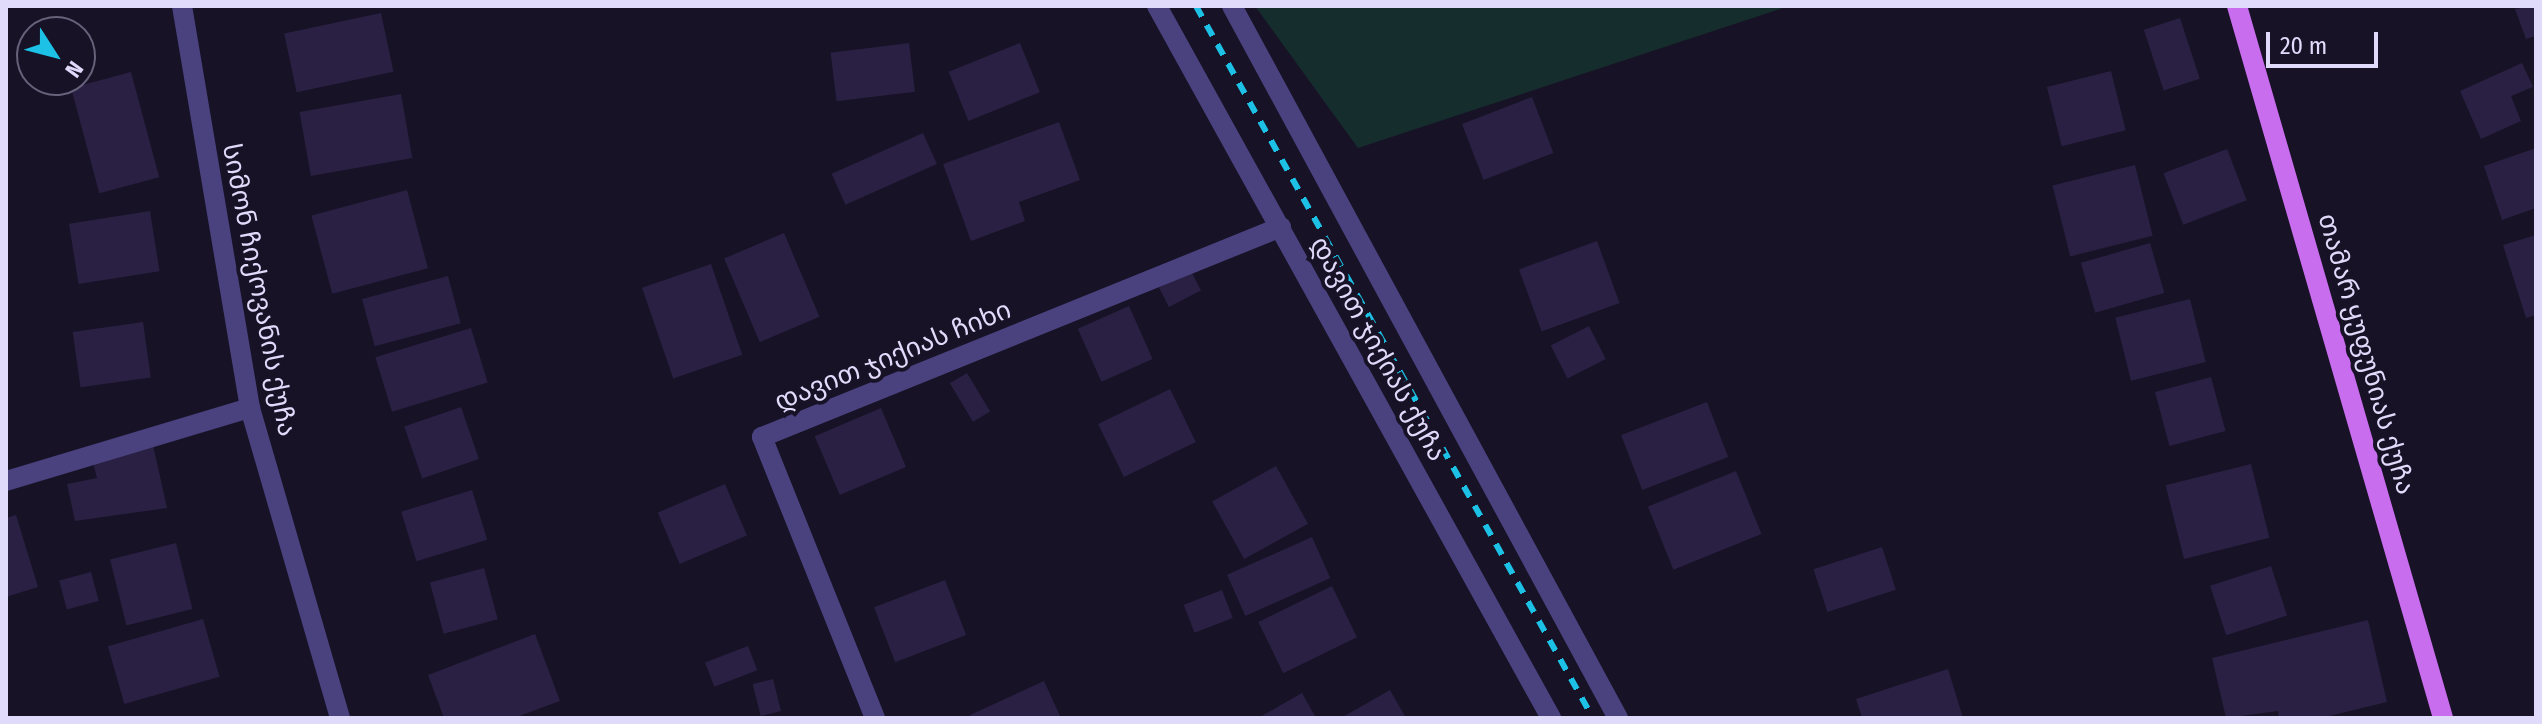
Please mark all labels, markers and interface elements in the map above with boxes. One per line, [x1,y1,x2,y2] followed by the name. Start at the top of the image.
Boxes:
[16,16,96,96] north arrow
[2270,16,2382,66] scale bar
[2280,32,2327,60] text: 20 m
[59,56,89,82] text: N
[215,141,303,439] street label: სიმონ ჩიქოვანის ქუჩა
[2311,210,2421,498] street label: თამარ ყუფუნიას ქუჩა
[1303,231,1453,467] street label: დავით ჯიქიას ქუჩა
[770,294,1016,418] street label: დავით ჯიქიას ჩიხი

